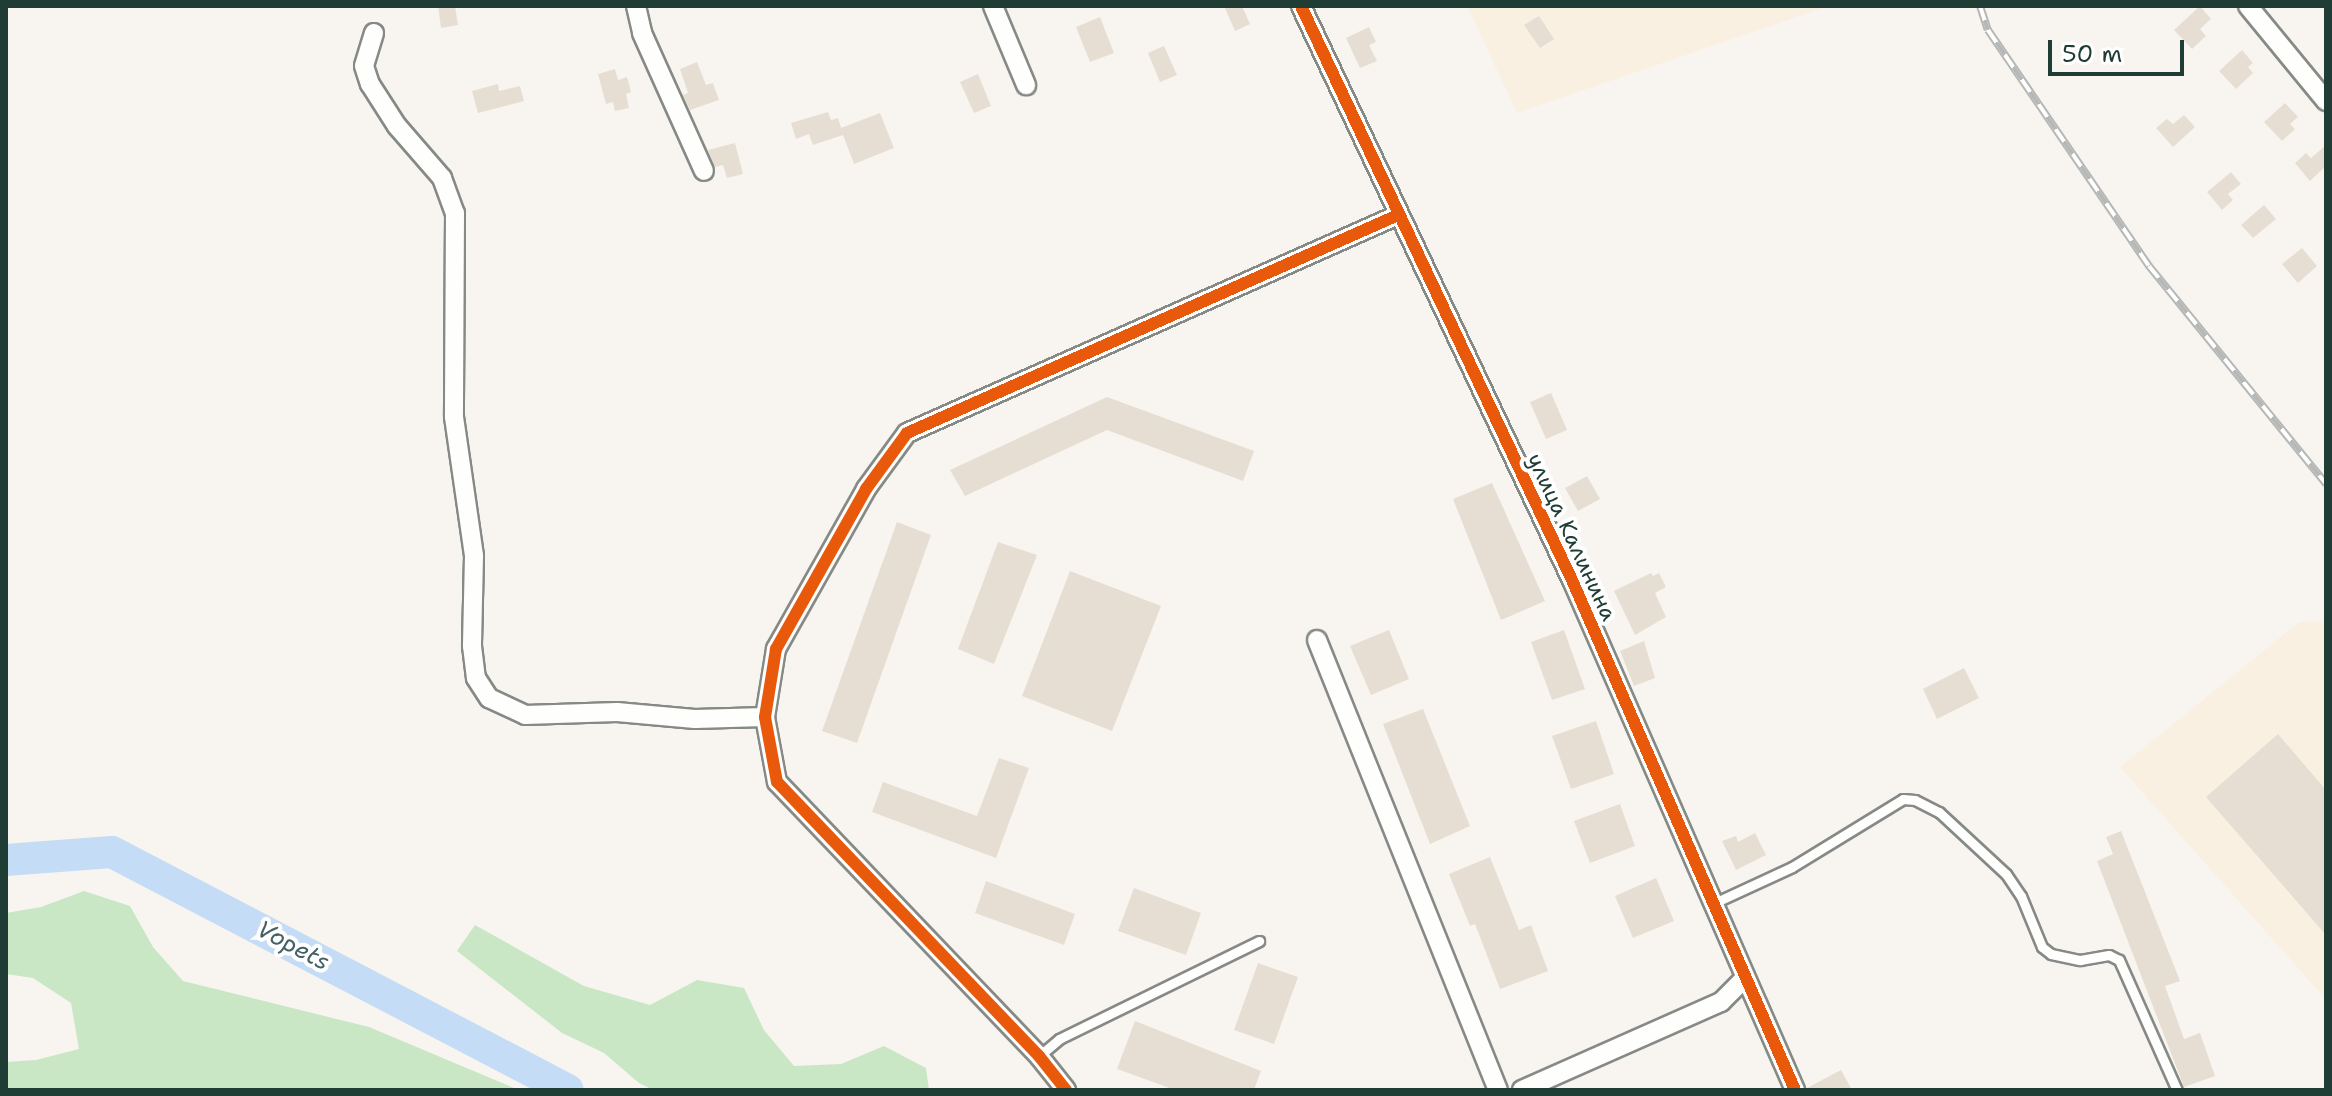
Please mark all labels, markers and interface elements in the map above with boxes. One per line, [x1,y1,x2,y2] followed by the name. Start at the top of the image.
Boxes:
[2052,24,2188,74] scale bar
[2062,38,2122,70] text: 50 m
[1522,449,1622,625] street label: улица Калинина
[252,915,334,977] water label: Vopets

